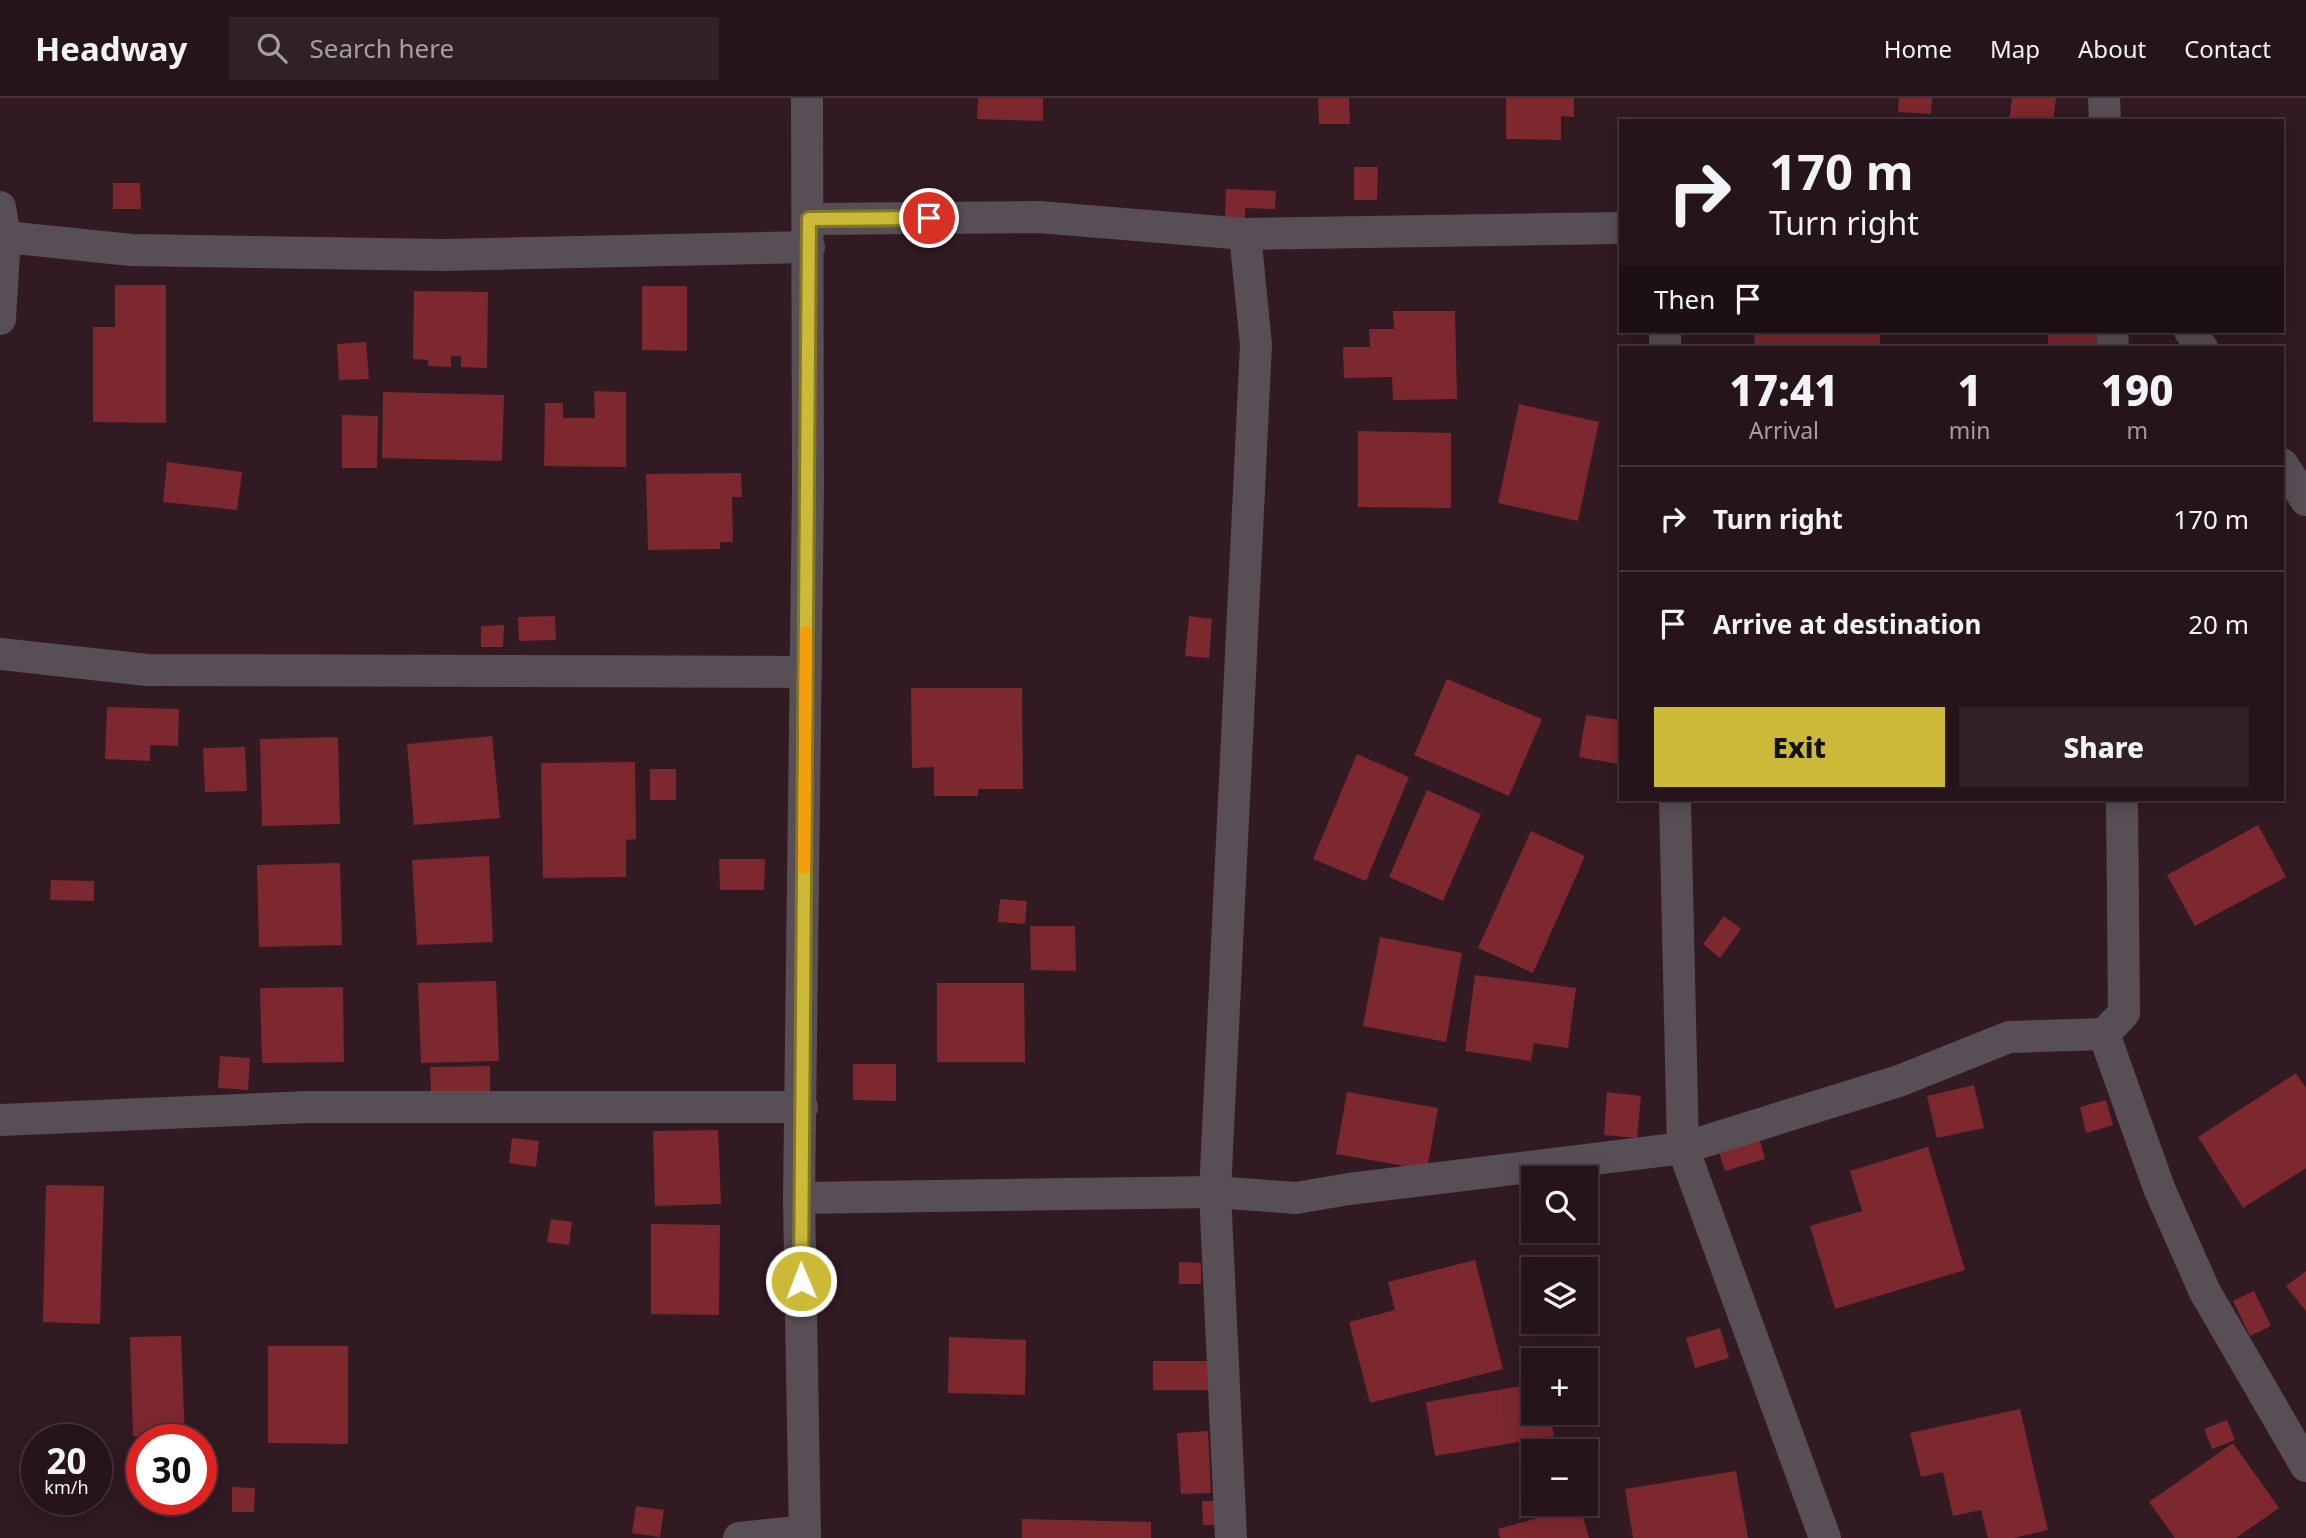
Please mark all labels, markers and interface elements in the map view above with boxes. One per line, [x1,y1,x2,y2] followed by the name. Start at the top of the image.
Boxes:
[229,17,719,80] search box
[35,26,187,71] text: Headway
[253,29,291,67] icon: search
[309,30,454,66] text: Search here
[1884,32,1952,65] text: Home
[1990,32,2040,65] text: Map
[2078,32,2146,65] text: About
[2184,32,2271,65] text: Contact
[1769,138,1914,204] text: 170 m
[1654,147,1745,238] icon: right
[899,188,959,248] pin
[910,199,948,237] icon: arrive
[1769,201,1919,244] text: Turn right
[1729,280,1767,318] icon: arrive
[1654,281,1715,317] text: Then
[1729,361,1838,418] text: 17:41
[1957,361,1982,418] text: 1
[2101,361,2174,418] text: 190
[1749,414,1819,446] text: Arrival
[1949,414,1990,446] text: min
[2126,414,2148,446] text: m
[1654,500,1692,538] icon: right
[1713,501,1843,537] text: Turn right
[2173,501,2249,537] text: 170 m
[1654,605,1692,643] icon: arrive
[1713,606,1982,642] text: Arrive at destination
[2188,606,2249,642] text: 20 m
[1654,707,1945,787] button: Exit
[1959,707,2249,787] button: Share
[1521,1166,1598,1516] map controls
[1521,1166,1598,1243] button: search
[764,1244,838,1318] position arrow
[1521,1257,1598,1334] button: layers
[1521,1348,1598,1425] button: +
[126,1424,217,1515] speed limit sign: 30
[46,1437,87,1484] text: 20
[1521,1439,1598,1516] button: −
[44,1475,89,1499] text: km/h

